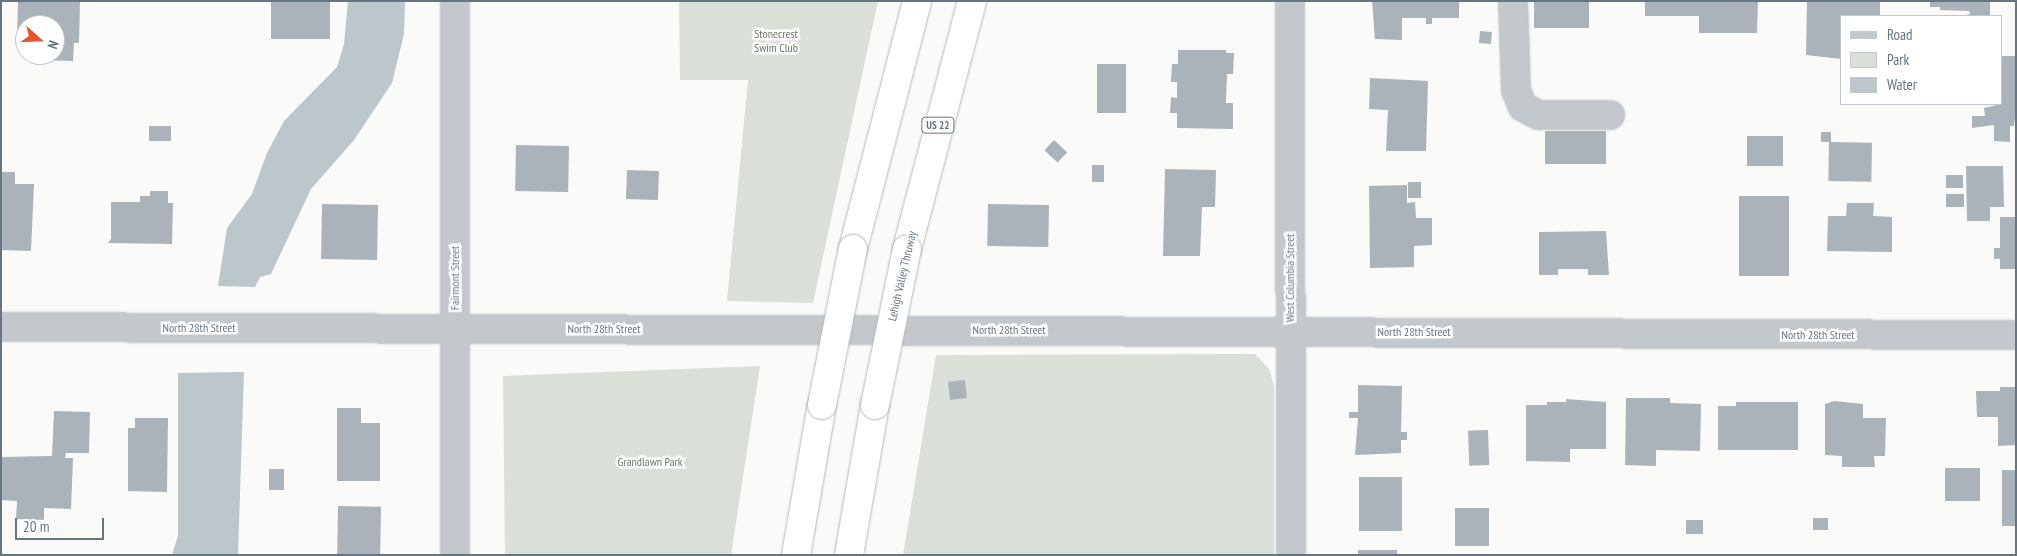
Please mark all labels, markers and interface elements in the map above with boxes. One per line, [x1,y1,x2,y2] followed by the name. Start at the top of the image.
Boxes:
[15,15,65,65] north arrow
[1840,15,2002,105] legend
[1887,25,1913,44] text: Road
[754,27,798,55] park label: Stonecrest Swim Club
[43,38,63,51] text: N
[1887,50,1909,69] text: Park
[1887,75,1917,94] text: Water
[920,116,956,134] road number: US 22
[885,229,919,323] street label: Lehigh Valley Thruway
[1283,234,1297,322] street label: West Columbia Street
[448,246,462,310] street label: Fairmont Street
[162,321,236,335] street label: North 28th Street
[567,322,641,336] street label: North 28th Street
[972,323,1046,337] street label: North 28th Street
[1377,325,1451,339] street label: North 28th Street
[1781,328,1855,342] street label: North 28th Street
[618,455,682,469] park label: Grandlawn Park
[18,508,106,540] scale bar
[23,517,49,536] text: 20 m

